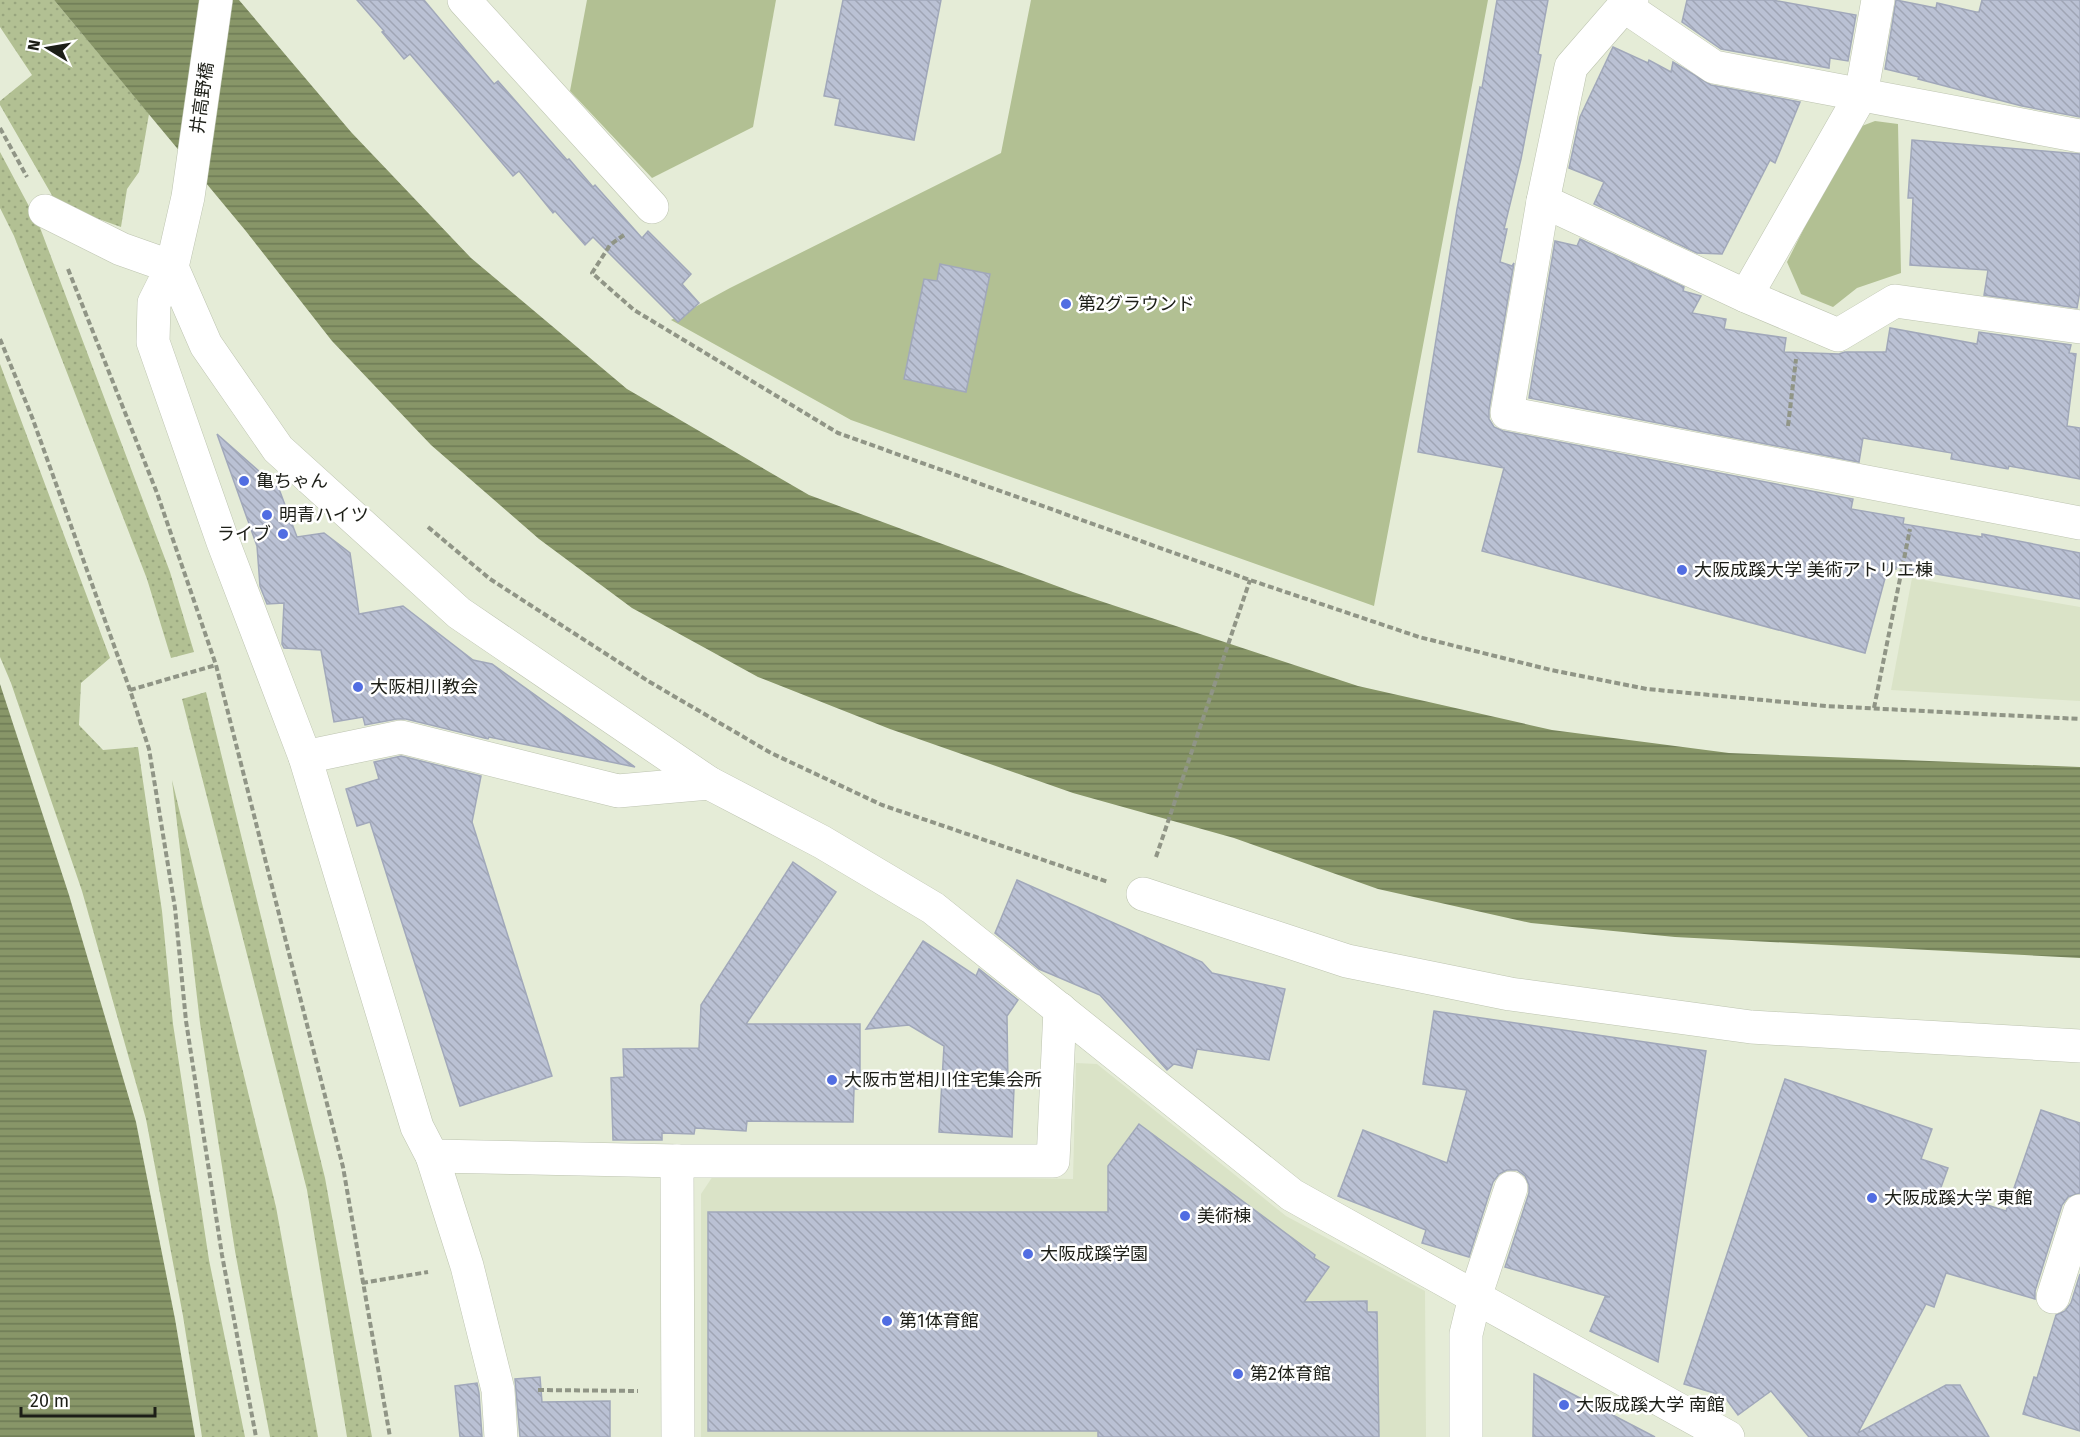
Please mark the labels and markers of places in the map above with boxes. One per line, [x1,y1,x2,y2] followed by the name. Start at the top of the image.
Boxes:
[1078,293,1195,315] place label: 第2グラウンド
[1059,297,1073,311] marker: 第2グラウンド
[256,470,328,492] place label: 亀ちゃん
[237,474,251,488] marker: 亀ちゃん
[279,504,369,526] place label: 明青ハイツ
[260,508,274,522] marker: 明青ハイツ
[217,523,271,545] place label: ライブ
[276,527,290,541] marker: ライブ
[1694,559,1933,581] place label: 大阪成蹊大学 美術アトリエ棟
[1675,563,1689,577] marker: 大阪成蹊大学 美術アトリエ棟
[370,676,478,698] place label: 大阪相川教会
[351,680,365,694] marker: 大阪相川教会
[844,1069,1042,1091] place label: 大阪市営相川住宅集会所
[825,1073,839,1087] marker: 大阪市営相川住宅集会所
[1884,1187,2033,1209] place label: 大阪成蹊大学 東館
[1865,1191,1879,1205] marker: 大阪成蹊大学 東館
[1197,1205,1251,1227] place label: 美術棟
[1178,1209,1192,1223] marker: 美術棟
[1040,1243,1148,1265] place label: 大阪成蹊学園
[1021,1247,1035,1261] marker: 大阪成蹊学園
[899,1310,979,1332] place label: 第1体育館
[880,1314,894,1328] marker: 第1体育館
[1250,1363,1331,1385] place label: 第2体育館
[1231,1367,1245,1381] marker: 第2体育館
[1576,1394,1725,1416] place label: 大阪成蹊大学 南館
[1557,1398,1571,1412] marker: 大阪成蹊大学 南館

